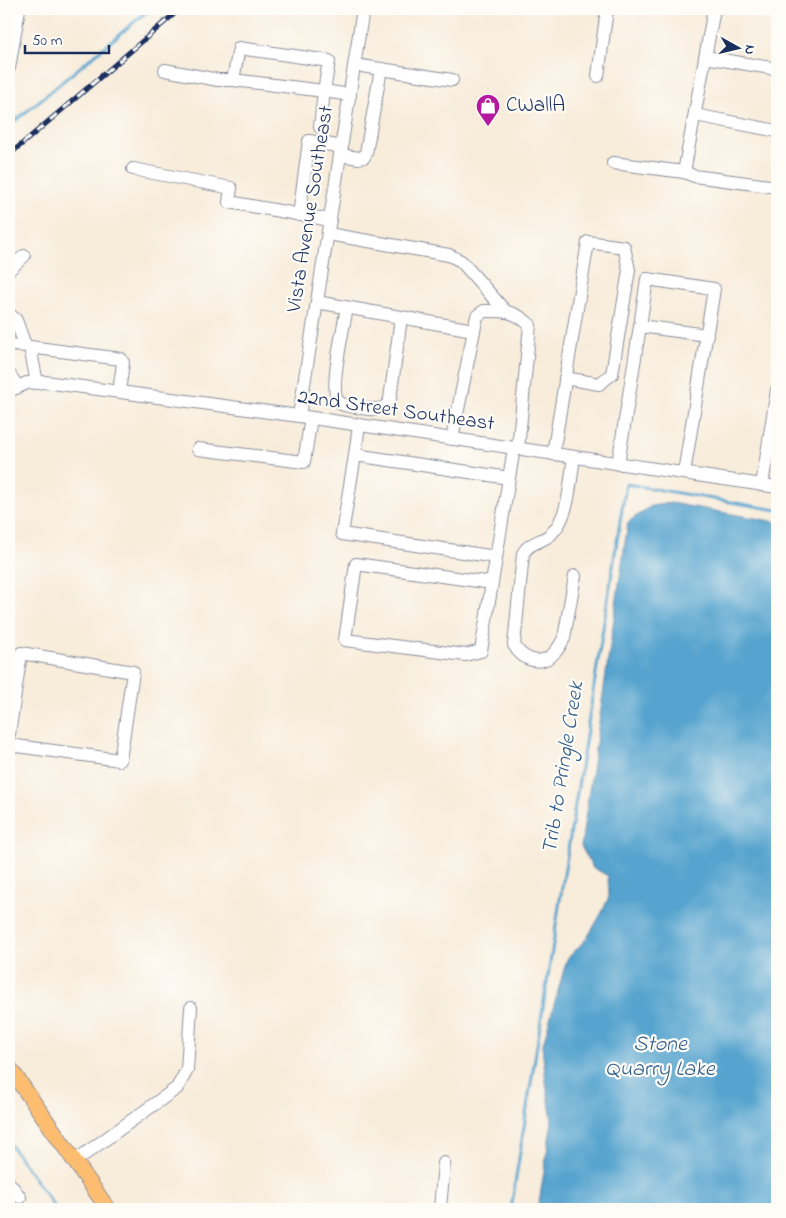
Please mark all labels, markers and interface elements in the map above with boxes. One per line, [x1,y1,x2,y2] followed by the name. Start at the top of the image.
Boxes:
[25,22,109,54] scale bar
[714,22,764,72] north arrow
[32,30,63,52] text: 50 m
[738,43,760,56] text: N
[506,91,565,121] place label: CWallA
[475,93,501,127] shop icon: CWallA
[280,103,342,316] street label: Vista Avenue Southeast
[296,382,496,440] street label: 22nd Street Southeast
[535,678,594,857] water label: Trib to Pringle Creek
[605,1029,716,1086] water label: Stone Quarry Lake

